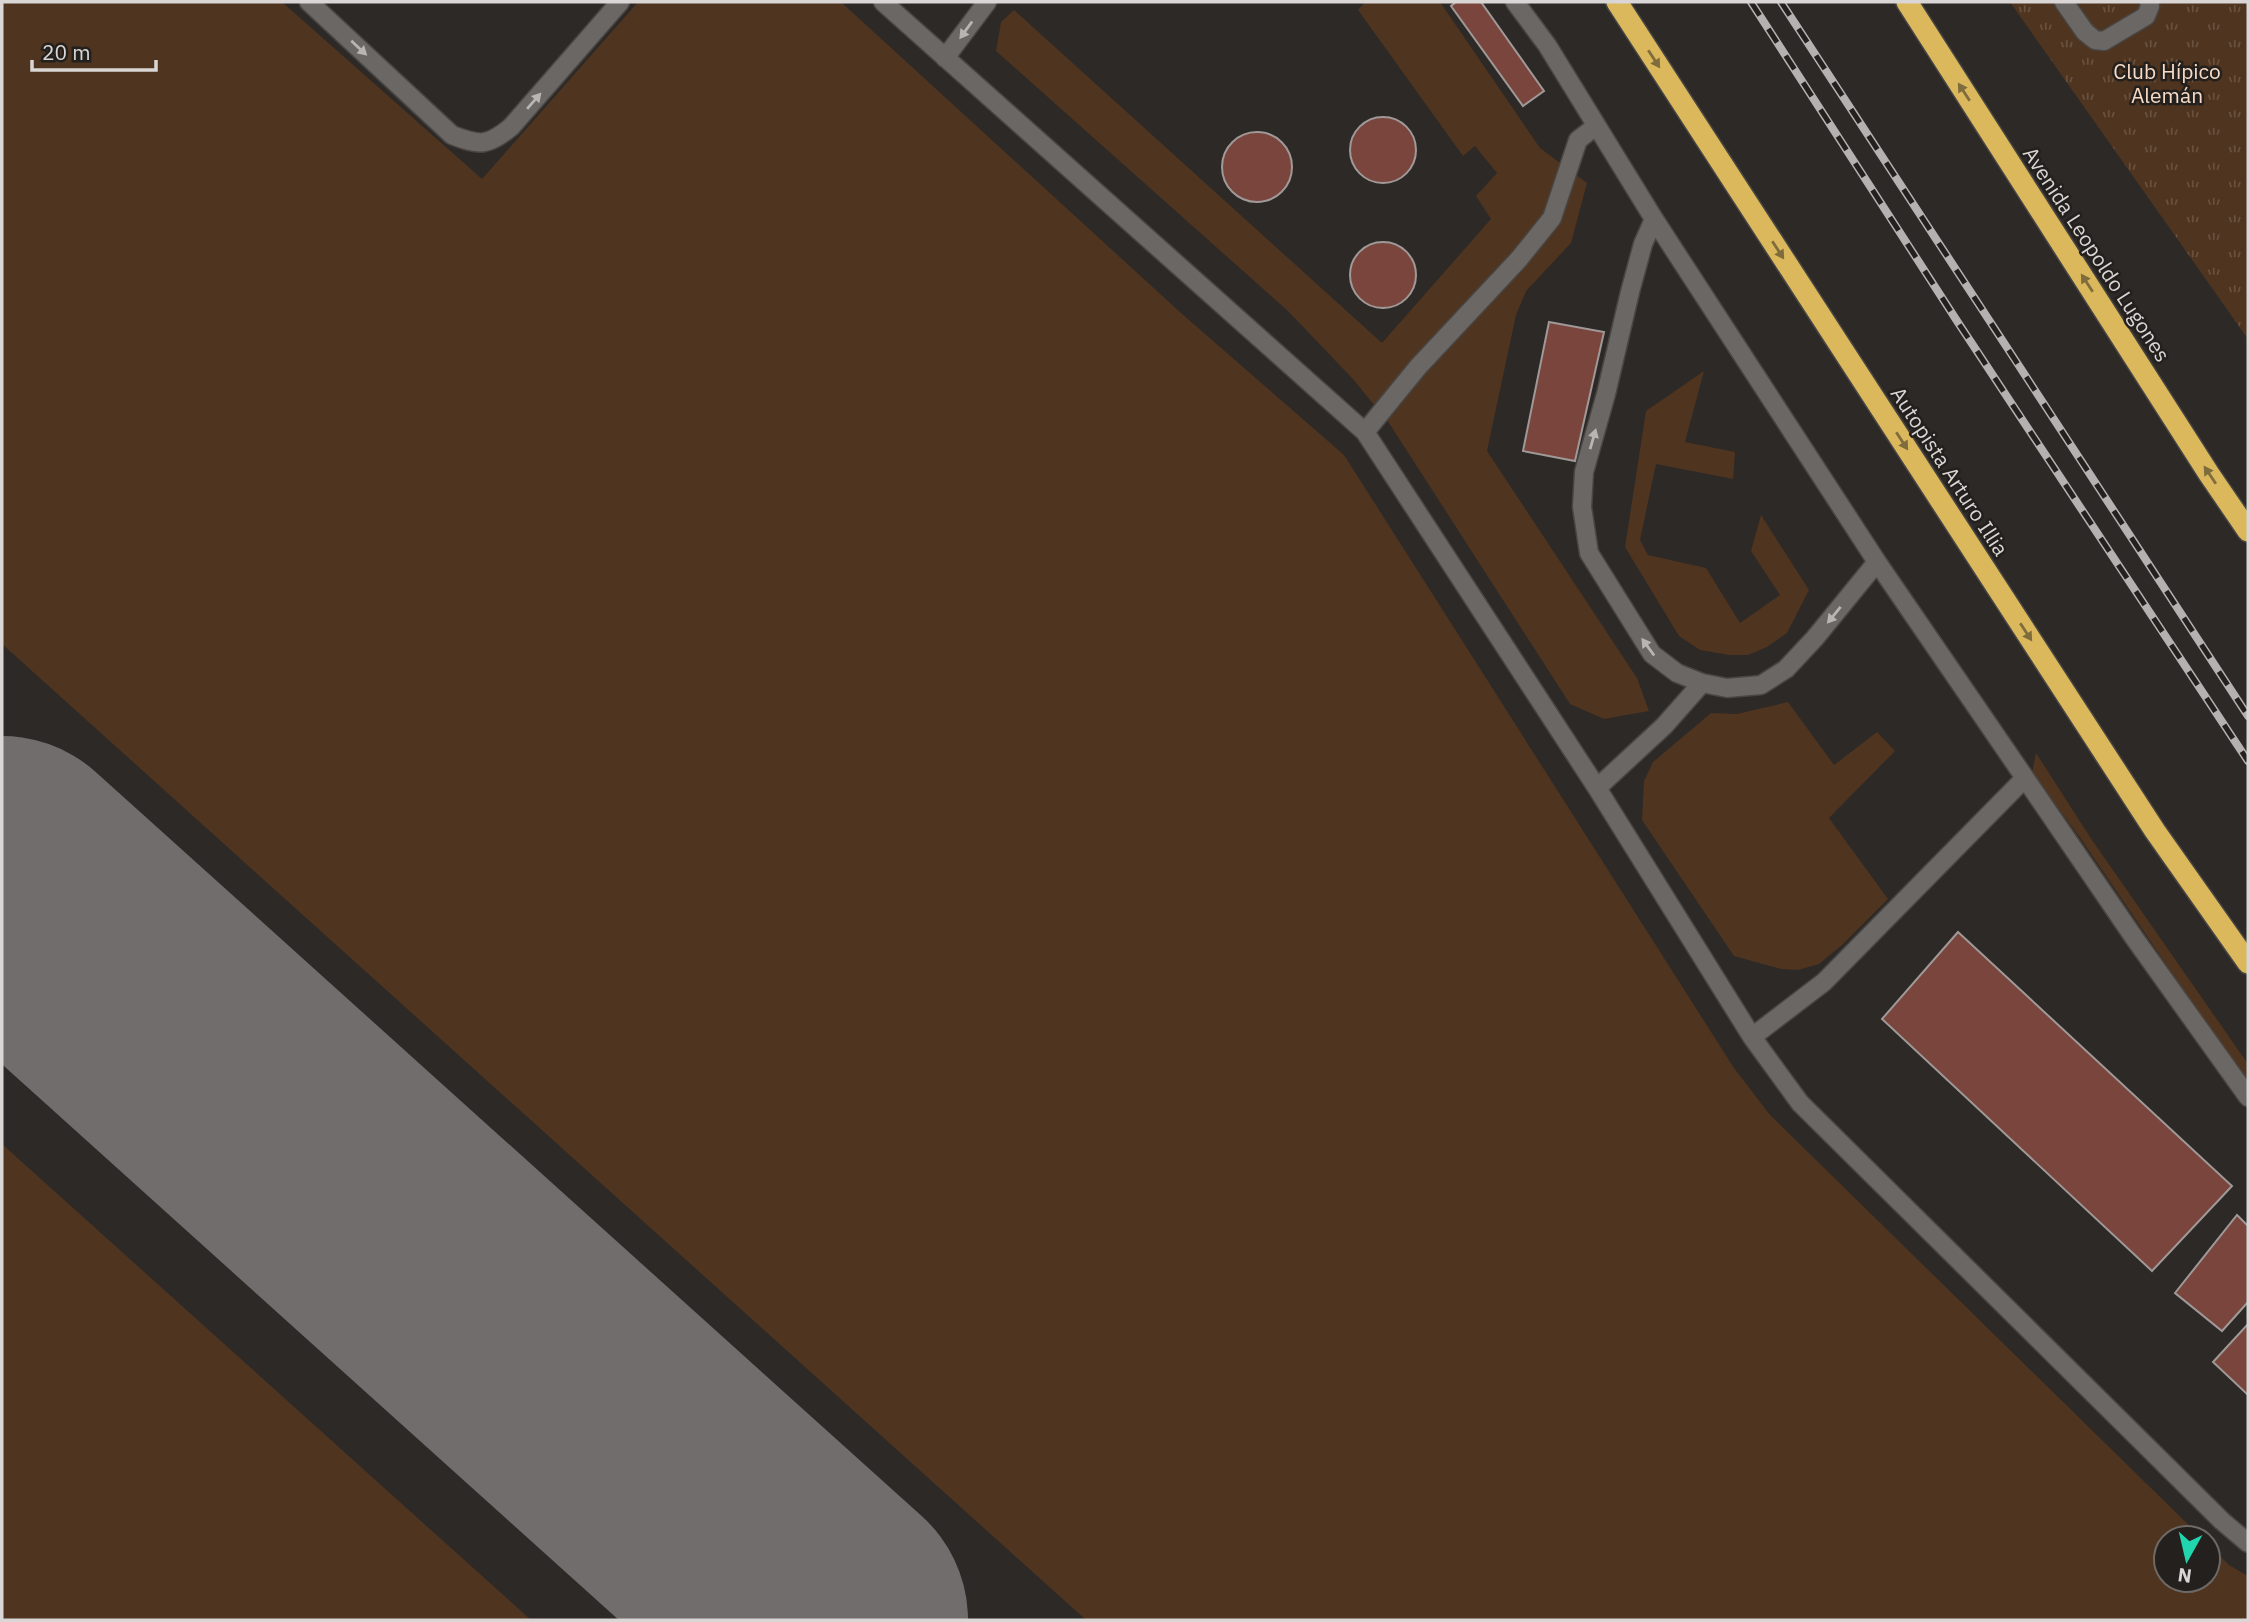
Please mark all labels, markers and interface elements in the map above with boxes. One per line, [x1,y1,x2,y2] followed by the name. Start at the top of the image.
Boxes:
[959,21,973,39] one-way arrow
[32,28,156,72] scale bar
[42,38,91,66] text: 20 m
[350,40,367,57] one-way arrow
[1647,50,1661,68] one-way arrow
[2113,57,2221,109] park label: Club Hípico Alemán
[1958,82,1971,101] one-way arrow
[525,93,541,110] one-way arrow
[2017,141,2177,367] street label: Avenida Leopoldo Lugones
[1771,241,1785,259] one-way arrow
[2080,274,2093,293] one-way arrow
[1885,381,2015,561] street label: Autopista Arturo Illia
[1589,428,1599,449] one-way arrow
[1895,431,1908,450] one-way arrow
[2203,466,2217,484] one-way arrow
[1827,606,1842,623] one-way arrow
[2019,622,2032,641] one-way arrow
[1642,638,1656,656] one-way arrow
[2152,1524,2222,1594] north arrow
[2176,1563,2193,1589] text: N

